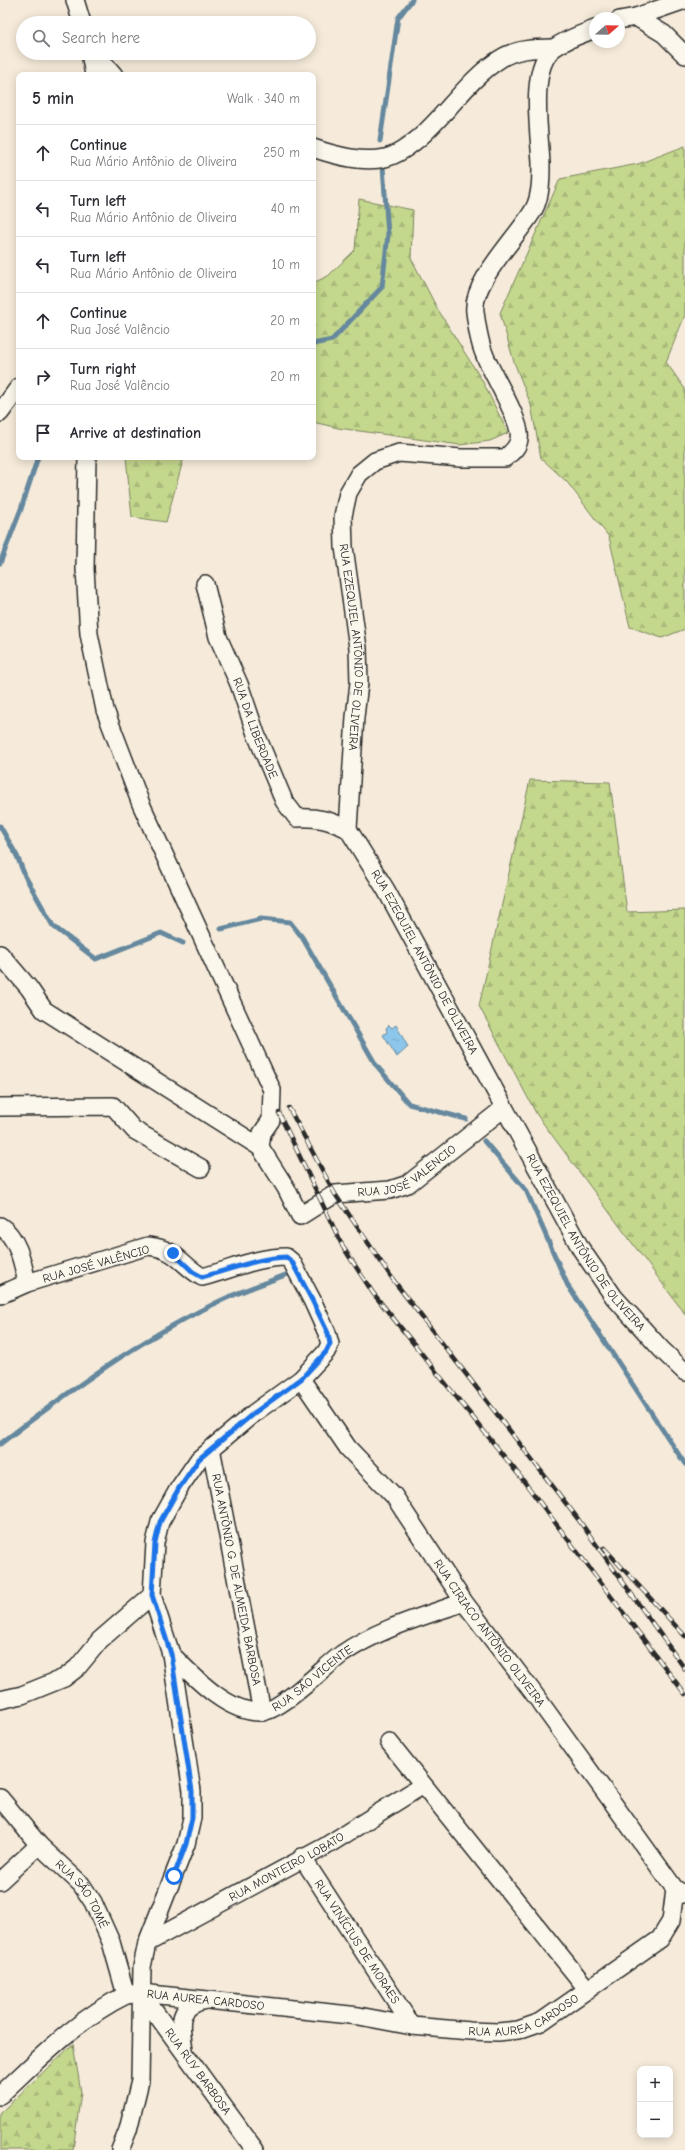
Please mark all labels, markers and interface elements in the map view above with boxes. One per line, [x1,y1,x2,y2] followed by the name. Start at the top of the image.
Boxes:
[589,12,625,48] north arrow
[16,16,316,60] search box
[30,27,52,49] icon: search
[62,29,140,47] text: Search here
[32,89,74,108] text: 5 min
[227,91,300,106] text: Walk · 340 m
[70,136,127,154] text: Continue
[32,142,54,164] icon: ahead
[263,145,300,160] text: 250 m
[70,154,237,169] text: Rua Mário Antônio de Oliveira
[70,192,126,210] text: Turn left
[32,198,54,220] icon: left
[271,201,300,216] text: 40 m
[70,210,237,225] text: Rua Mário Antônio de Oliveira
[70,248,126,266] text: Turn left
[32,254,54,276] icon: left
[272,257,300,272] text: 10 m
[70,266,237,281] text: Rua Mário Antônio de Oliveira
[70,304,127,322] text: Continue
[32,310,54,332] icon: ahead
[270,313,300,328] text: 20 m
[70,322,170,337] text: Rua José Valêncio
[70,360,136,378] text: Turn right
[32,366,54,388] icon: right
[270,369,300,384] text: 20 m
[70,378,170,393] text: Rua José Valêncio
[32,422,54,444] icon: arrive
[70,424,201,442] text: Arrive at destination
[337,543,366,751] street label: RUA EZEQUIEL ANTÔNIO DE OLIVEIRA
[230,675,281,781] street label: RUA DA LIBERDADE
[368,867,481,1057] street label: RUA EZEQUIEL ANTÔNIO DE OLIVEIRA
[357,1142,459,1199] street label: RUA JOSÉ VALENCIO
[524,1151,648,1334] street label: RUA EZEQUIEL ANTÔNIO DE OLIVEIRA
[41,1242,151,1286] street label: RUA JOSÉ VALÊNCIO
[164,1244,182,1262] route end
[209,1472,264,1687] street label: RUA ANTÔNIO G. DE ALMEIDA BARBOSA
[431,1557,548,1709] street label: RUA CIRIACO ANTÔNIO OLIVEIRA
[270,1642,355,1714] street label: RUA SÃO VICENTE
[227,1829,347,1904] street label: RUA MONTEIRO LOBATO
[52,1857,111,1930] street label: RUA SÃO TOMÉ
[165,1867,183,1885] route start
[312,1877,403,2007] street label: RUA VINÍCIUS DE MORAES
[146,1987,265,2013] street label: RUA AUREA CARDOSO
[468,1991,581,2039] street label: RUA AUREA CARDOSO
[162,2026,234,2117] street label: RUA RUY BARBOSA
[637,2066,673,2138] map controls
[637,2066,673,2102] button: +
[637,2102,673,2138] button: −

